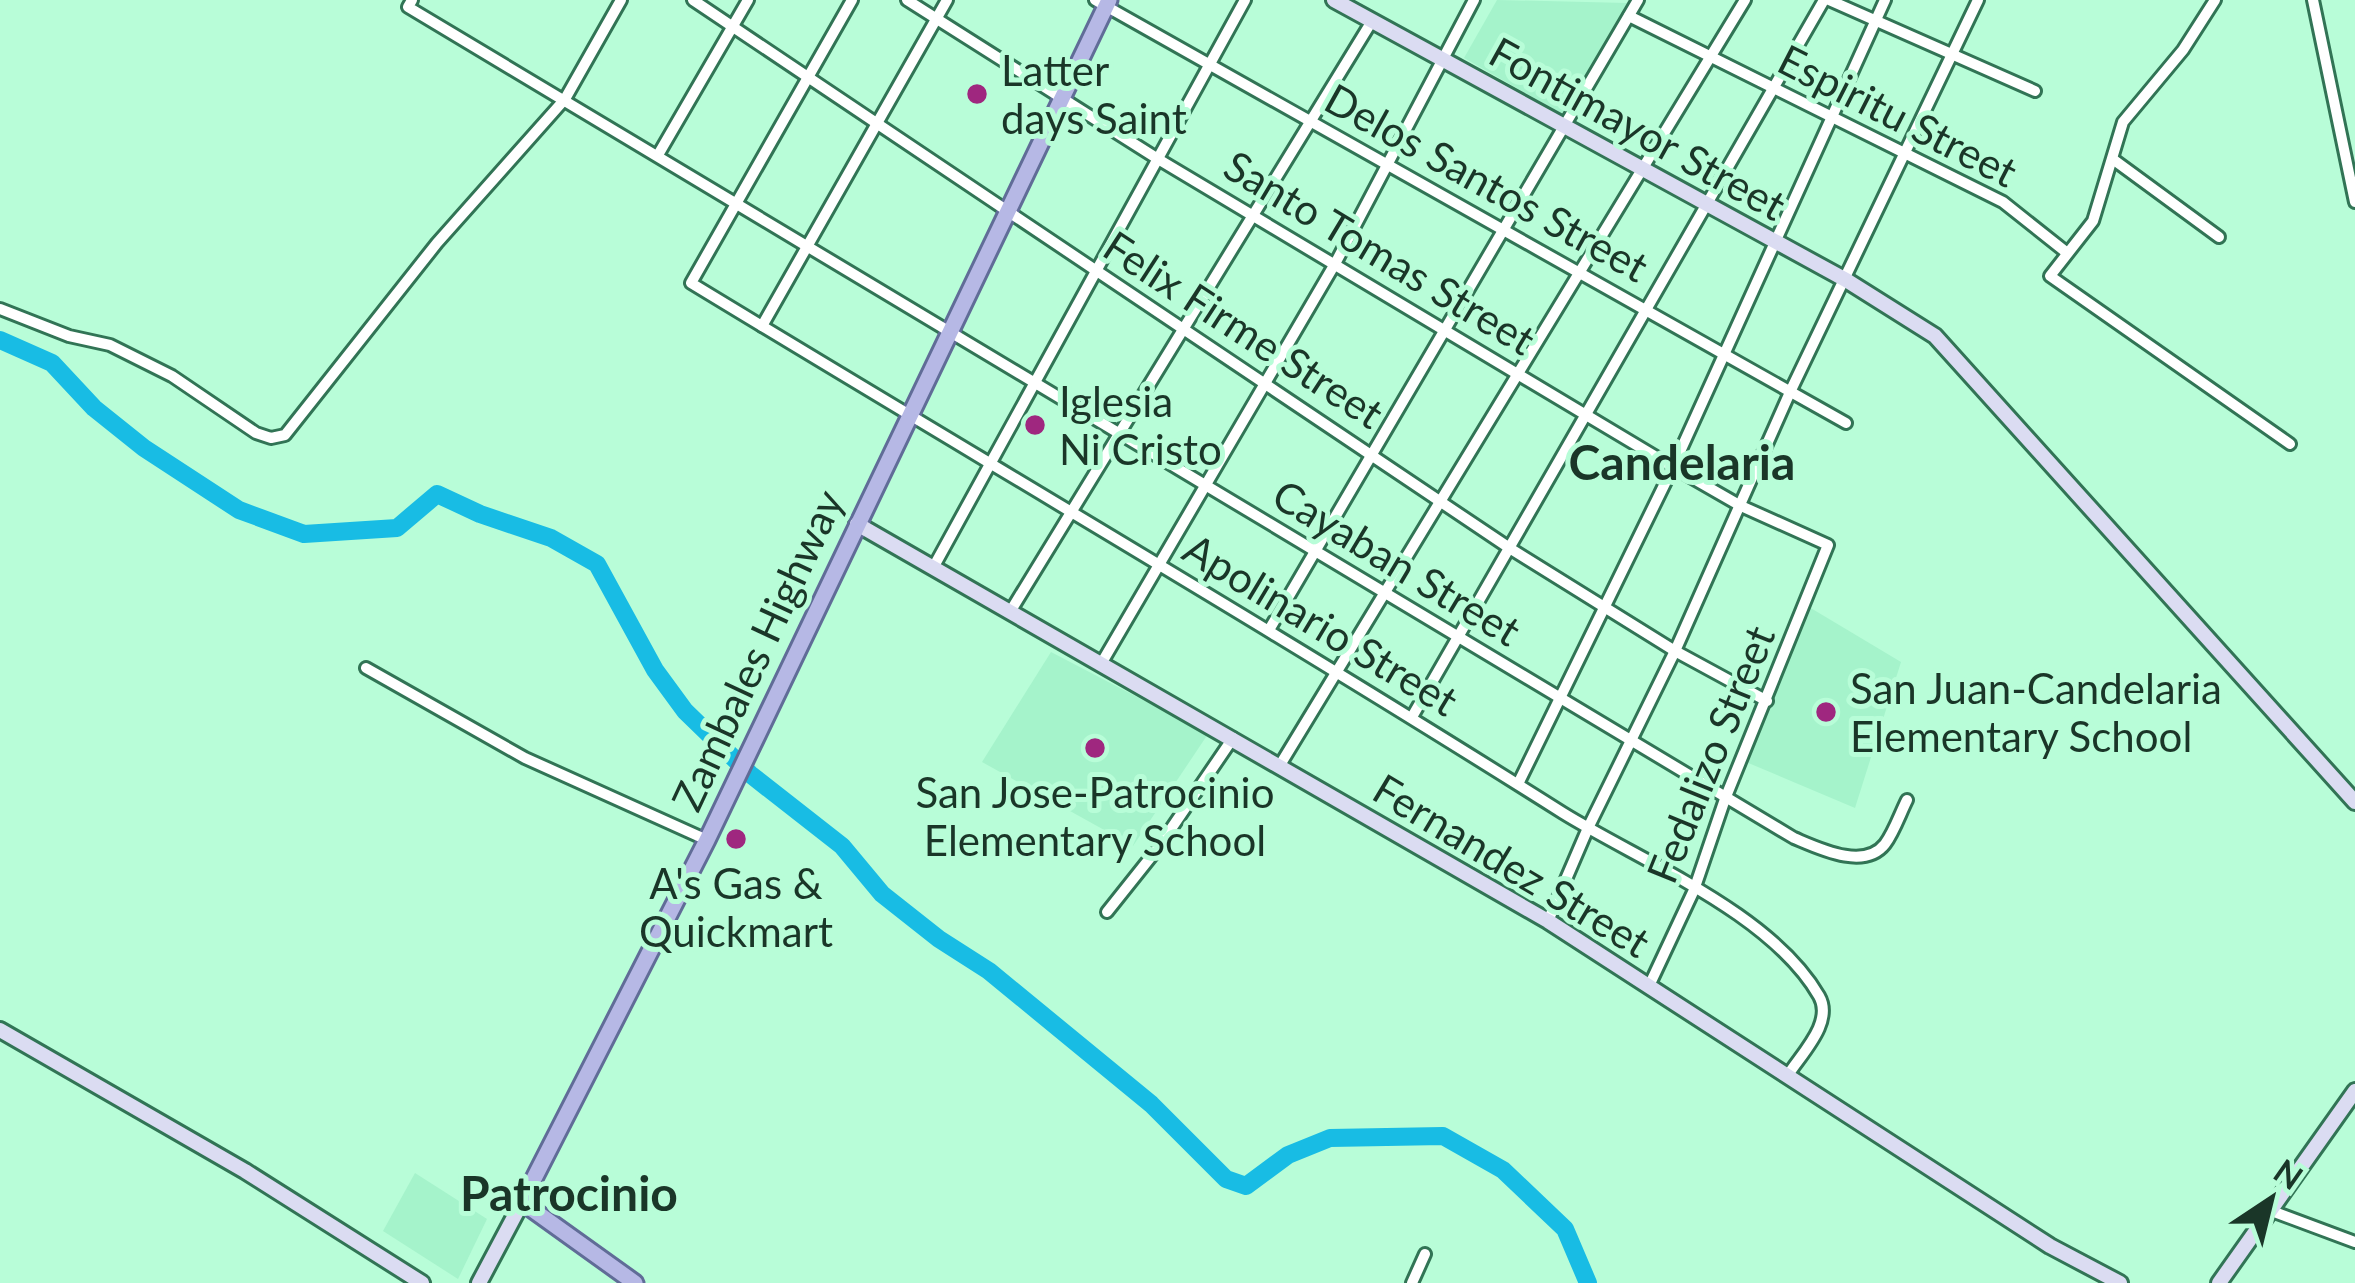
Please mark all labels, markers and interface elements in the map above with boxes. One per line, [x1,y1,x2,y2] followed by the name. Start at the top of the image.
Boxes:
[1481,26,1795,230] street label: Fontimayor Street
[1770,34,2026,196] street label: Espiritu Street
[1001,45,1187,143] place label: Latter days Saint
[1317,73,1657,291] street label: Delos Santos Street
[964,81,990,107] marker: Latter days Saint
[1216,140,1544,364] street label: Santo Tomas Street
[1095,220,1393,438] street label: Felix Firme Street
[1059,376,1222,474] place label: Iglesia Ni Cristo
[1022,412,1048,438] marker: Iglesia Ni Cristo
[1569,433,1795,490] district label: Candelaria
[1264,469,1530,655] street label: Cayaban Street
[661,482,853,818] street label: Zambales Highway
[1175,523,1467,725] street label: Apolinario Street
[1636,618,1784,890] street label: Fedalizo Street
[1850,663,2222,761] place label: San Juan-Candelaria Elementary School
[1813,699,1839,725] marker: San Juan-Candelaria Elementary School
[1082,735,1108,761] marker: San Jose-Patrocinio Elementary School
[1365,763,1659,967] street label: Fernandez Street
[915,767,1275,865] place label: San Jose-Patrocinio Elementary School
[723,826,749,852] marker: A's Gas & Quickmart
[639,858,833,956] place label: A's Gas & Quickmart
[2211,1139,2331,1259] north arrow
[2267,1150,2311,1197] text: N
[460,1164,678,1221] district label: Patrocinio

